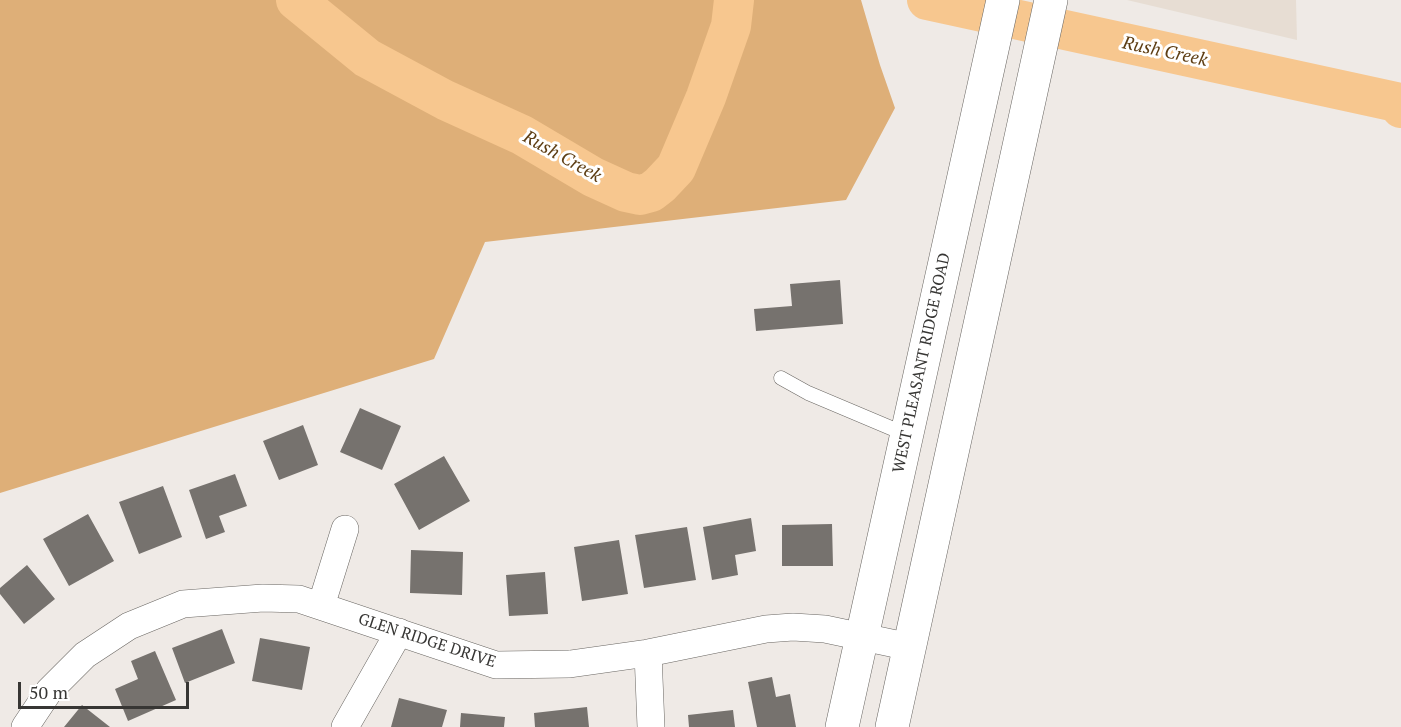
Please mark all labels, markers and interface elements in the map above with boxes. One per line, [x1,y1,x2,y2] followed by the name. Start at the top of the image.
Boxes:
[1121,32,1209,72] water label: Rush Creek
[519,127,605,187] water label: Rush Creek
[889,251,955,475] street label: WEST PLEASANT RIDGE ROAD
[356,610,498,672] street label: GLEN RIDGE DRIVE
[21,670,192,708] scale bar
[29,680,68,704] text: 50 m

